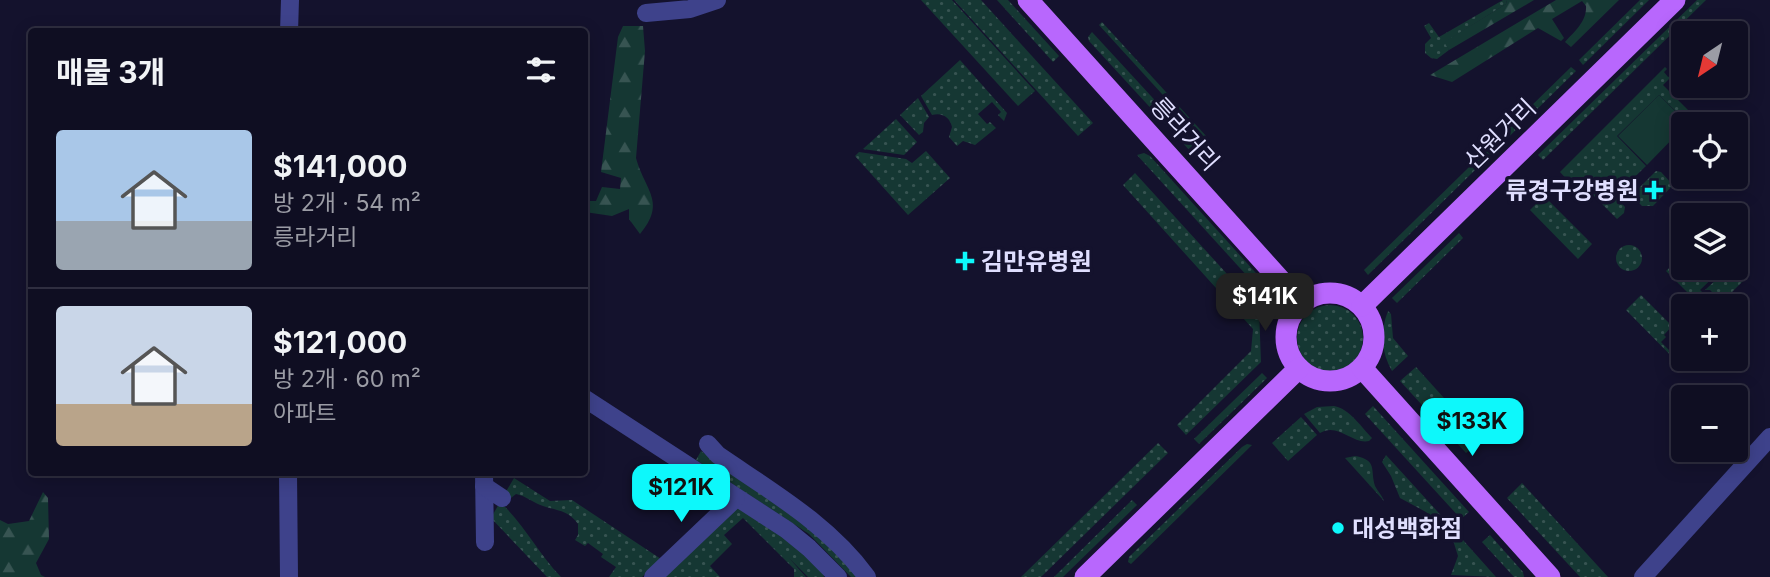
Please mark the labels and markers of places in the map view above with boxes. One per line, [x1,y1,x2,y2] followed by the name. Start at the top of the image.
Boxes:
[1506,176,1638,205] place label: 류경구강병원
[1644,180,1664,200] marker: 류경구강병원
[981,247,1091,276] place label: 김만유병원
[955,251,975,271] marker: 김만유병원
[1216,274,1314,333] pin: $141K
[1423,398,1521,458] pin: $133K
[632,464,730,524] pin: $121K
[1352,514,1462,543] place label: 대성백화점
[1330,520,1346,536] marker: 대성백화점

